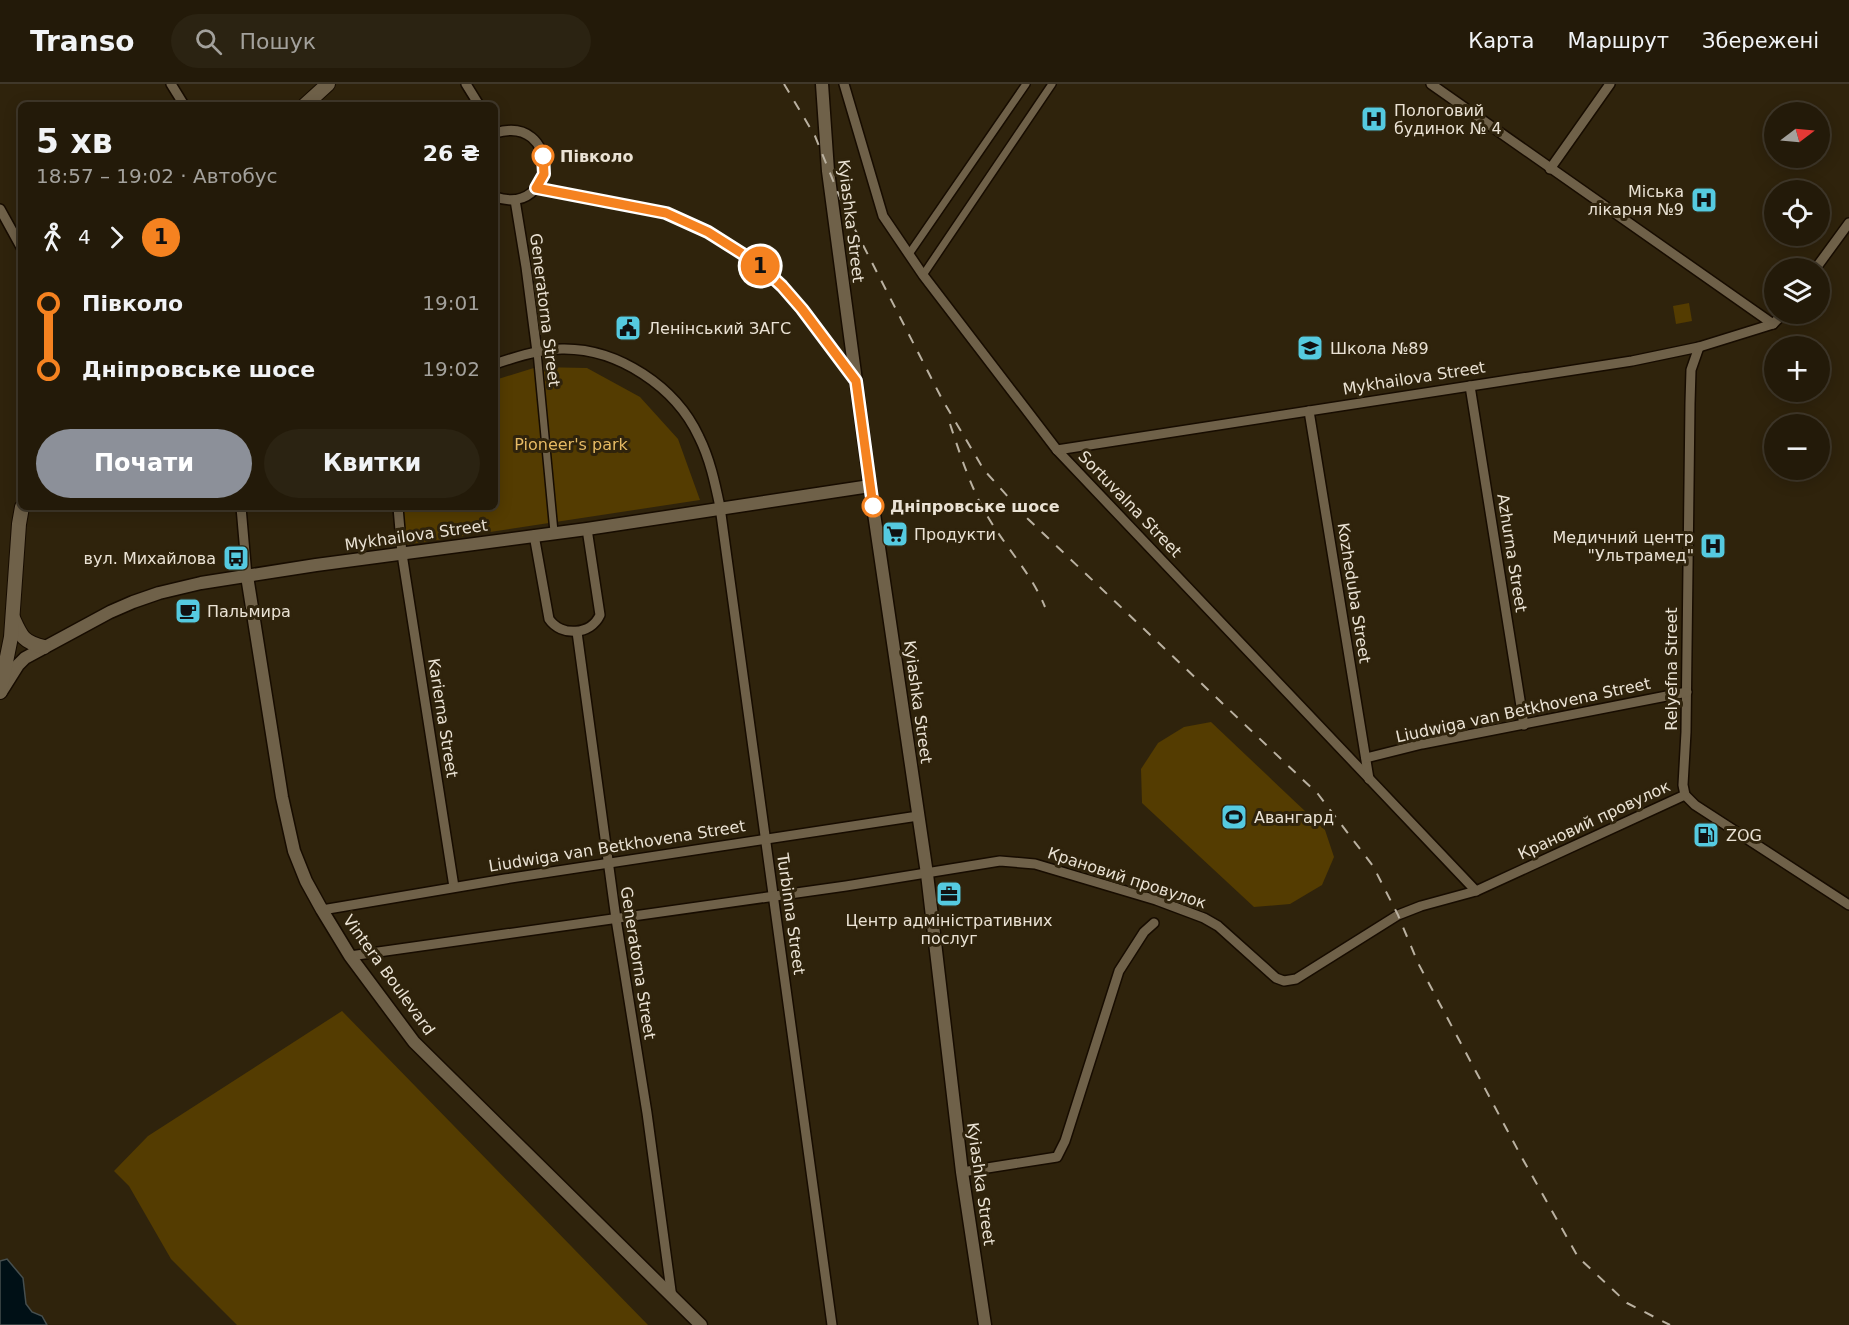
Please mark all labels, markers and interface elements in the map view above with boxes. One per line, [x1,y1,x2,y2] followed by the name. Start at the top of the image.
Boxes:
[171,14,591,68] search box
[30,25,135,58] text: Transo
[192,25,225,58] icon: search
[240,29,316,54] text: Пошук
[1468,29,1534,53] text: Карта
[1567,29,1669,53] text: Маршрут
[1702,29,1819,53] text: Збережені
[1394,101,1502,138] place label: Пологовий будинок № 4
[1764,102,1830,168] north arrow
[1764,102,1830,480] map controls
[1359,104,1389,134] hospital icon: Пологовий будинок № 4
[36,122,113,161] text: 5 хв
[423,141,480,166] text: 26 ₴
[532,145,554,167] marker: Півколо
[560,147,634,166] place label: Півколо
[834,158,868,284] street label: Kyiashka Street
[36,164,278,188] text: 18:57 – 19:02 · Автобус
[1764,180,1830,246] button: locate
[1588,182,1684,219] place label: Міська лікарня №9
[1689,185,1719,215] hospital icon: Міська лікарня №9
[36,221,69,254] icon: walk
[100,221,133,254] icon: forward
[78,225,91,249] text: 4
[154,225,168,249] text: 1
[526,232,564,388] street label: Generatorna Street
[740,246,780,285] line badge: 1
[753,254,767,278] text: 1
[1764,258,1830,324] button: layers
[82,291,183,316] text: Півколо
[422,291,480,315] text: 19:01
[613,313,643,343] public building icon: Ленінський ЗАГС
[648,319,791,338] place label: Ленінський ЗАГС
[1295,333,1325,363] school or university icon: Школа №89
[1764,336,1830,402] button: +
[1330,339,1429,358] place label: Школа №89
[82,357,315,382] text: Дніпровське шосе
[422,357,480,381] text: 19:02
[1341,357,1487,399] street label: Mykhailova Street
[1764,414,1830,480] button: −
[36,429,252,498] button: Почати
[264,429,480,498] button: Квитки
[514,435,629,454] park label: Pioneer's park
[1074,447,1186,561] street label: Sortuvalna Street
[1493,492,1531,614] street label: Azhurna Street
[862,495,884,517] marker: Дніпровське шосе
[890,497,1060,516] place label: Дніпровське шосе
[343,516,489,554] street label: Mykhailova Street
[880,519,910,549] supermarket icon: Продукти
[1334,521,1374,665] street label: Kozheduba Street
[914,525,996,544] place label: Продукти
[1552,528,1694,565] place label: Медичний центр "Ультрамед"
[1698,531,1728,561] hospital icon: Медичний центр "Ультрамед"
[221,543,251,573] bus stop icon: вул. Михайлова
[84,549,216,568] place label: вул. Михайлова
[173,596,203,626] cafe icon: Пальмира
[207,602,291,621] place label: Пальмира
[1662,607,1681,731] street label: Relyefna Street
[900,639,936,765] street label: Kyiashka Street
[424,657,462,779] street label: Karierna Street
[1394,674,1652,746] street label: Liudwiga van Betkhovena Street
[1515,776,1673,864] street label: Крановий провулок
[1219,802,1249,832] sports icon: Авангард
[1254,808,1334,827] place label: Авангард
[487,816,747,876] street label: Liudwiga van Betkhovena Street
[1691,820,1721,850] fuel station icon: ZOG
[1726,826,1762,845] place label: ZOG
[1045,843,1209,913] street label: Крановий провулок
[773,851,809,976] street label: Turbinna Street
[934,879,964,909] office icon: Центр адміністративних послуг
[617,885,659,1041] street label: Generatorna Street
[339,911,439,1039] street label: Vintera Boulevard
[845,911,1053,948] place label: Центр адміністративних послуг
[963,1121,999,1247] street label: Kyiashka Street

